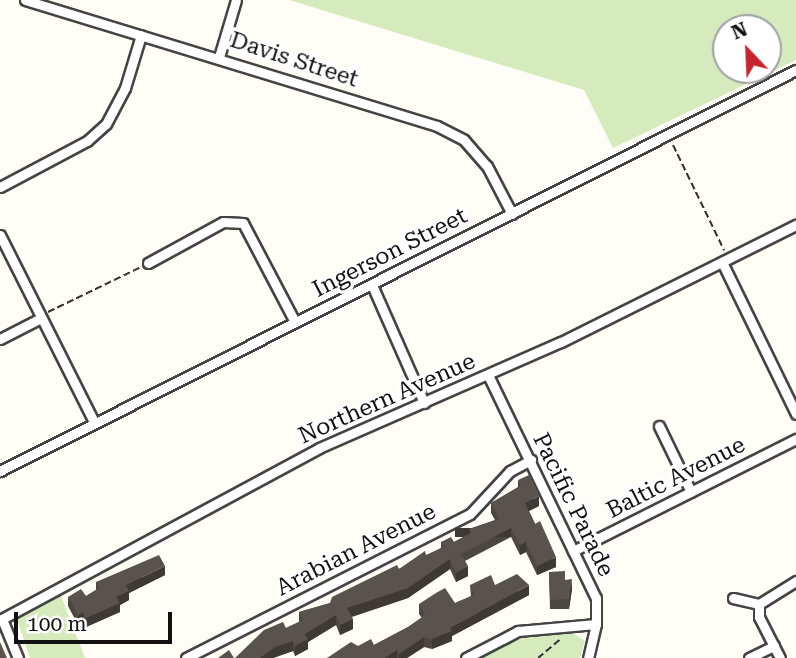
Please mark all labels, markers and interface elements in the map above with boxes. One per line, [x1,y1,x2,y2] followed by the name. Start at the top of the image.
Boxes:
[712,14,782,84] north arrow
[728,18,751,44] text: N
[226,26,362,94] street label: Davis Street
[308,202,472,304] street label: Ingerson Street
[294,348,480,450] street label: Northern Avenue
[526,429,620,581] street label: Pacific Parade
[602,431,750,525] street label: Baltic Avenue
[272,498,440,602] street label: Arabian Avenue
[18,598,175,642] scale bar
[27,612,87,636] text: 100 m

